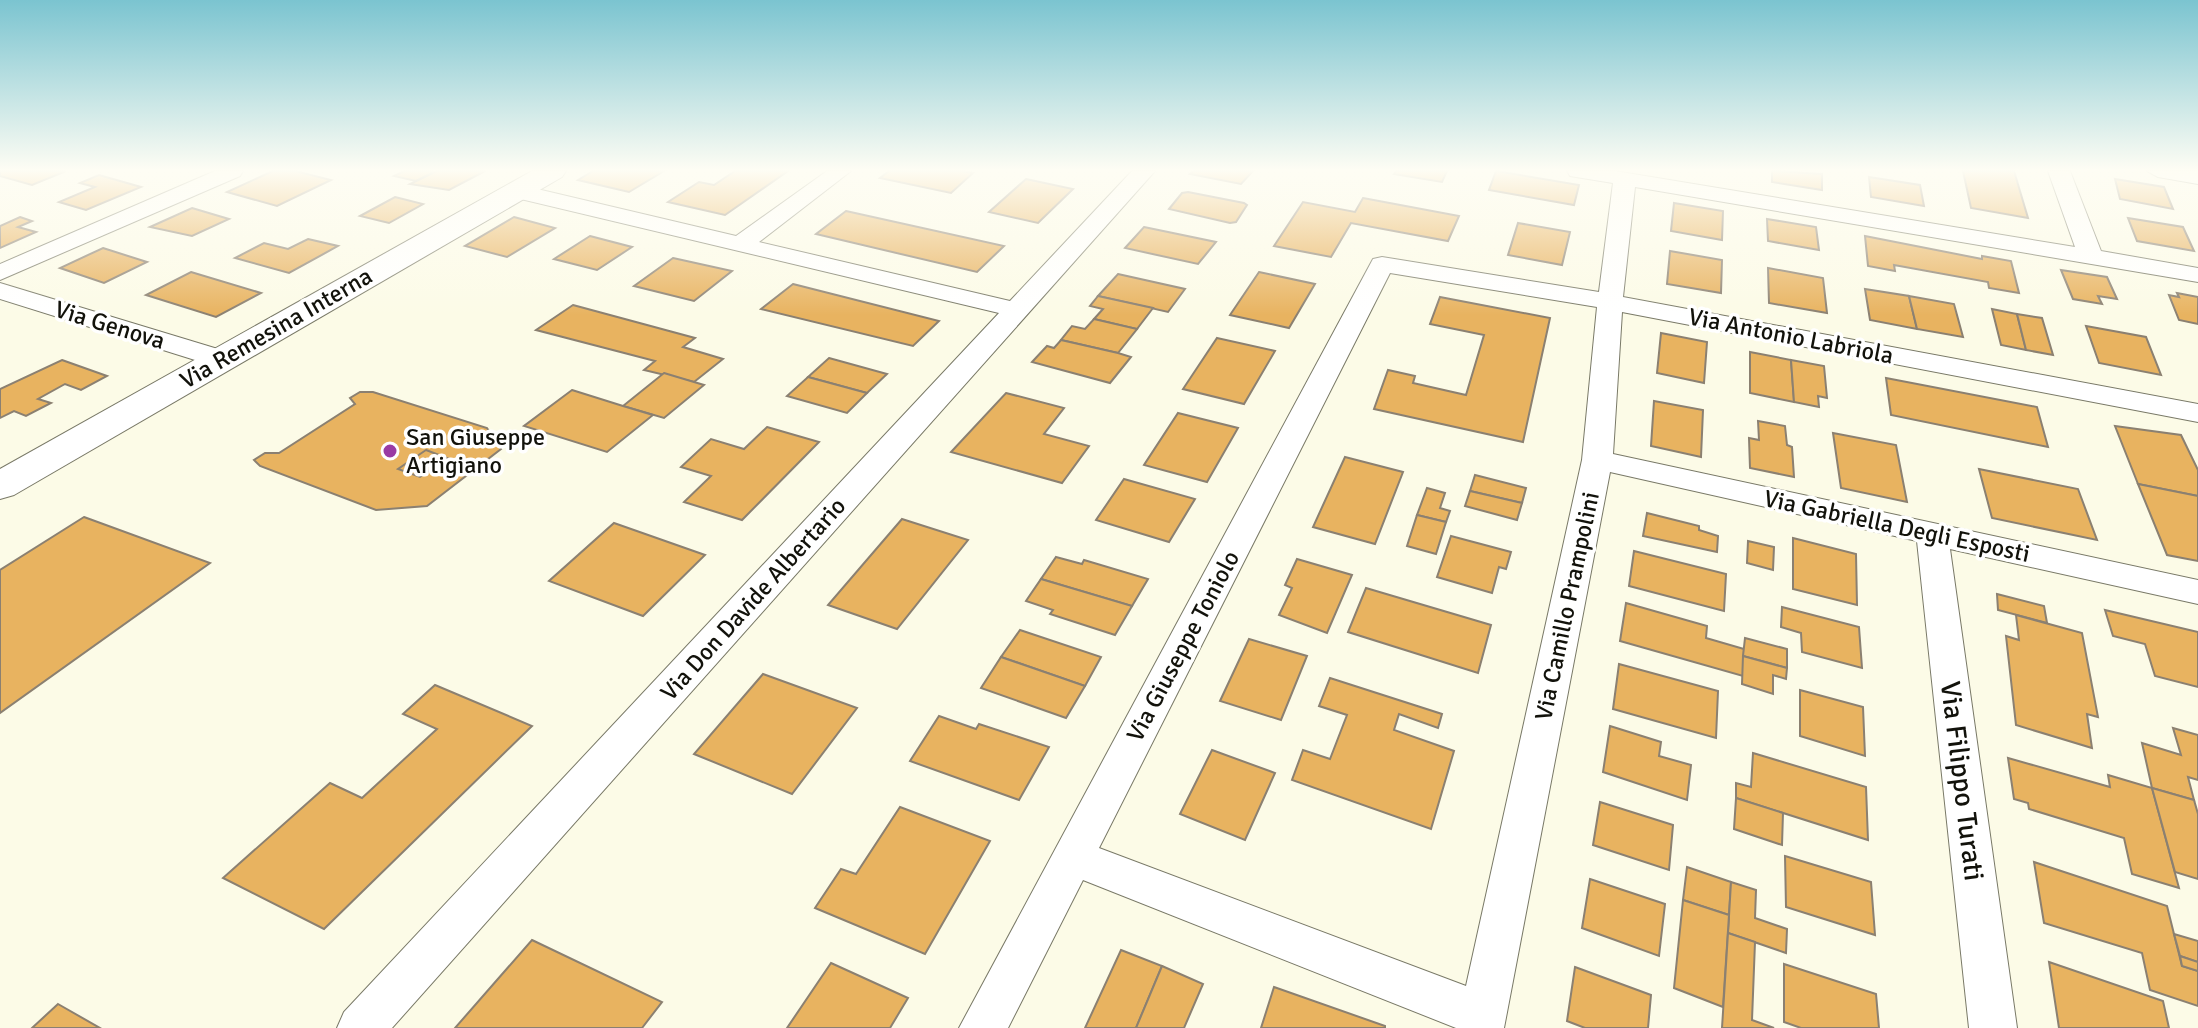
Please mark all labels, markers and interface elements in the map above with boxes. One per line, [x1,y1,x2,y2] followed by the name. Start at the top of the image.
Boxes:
[175,261,377,395] street label: Via Remesina Interna
[51,294,169,356] street label: Via Genova
[1686,301,1896,371] street label: Via Antonio Labriola
[406,422,545,480] place label: San Giuseppe Artigiano
[381,442,399,460] marker: San Giuseppe Artigiano
[1761,483,2033,569] street label: Via Gabriella Degli Esposti
[1528,489,1606,723] street label: Via Camillo Prampolini
[654,491,852,707] street label: Via Don Davide Albertario
[1120,545,1246,747] street label: Via Giuseppe Toniolo
[1933,679,1991,883] street label: Via Filippo Turati

